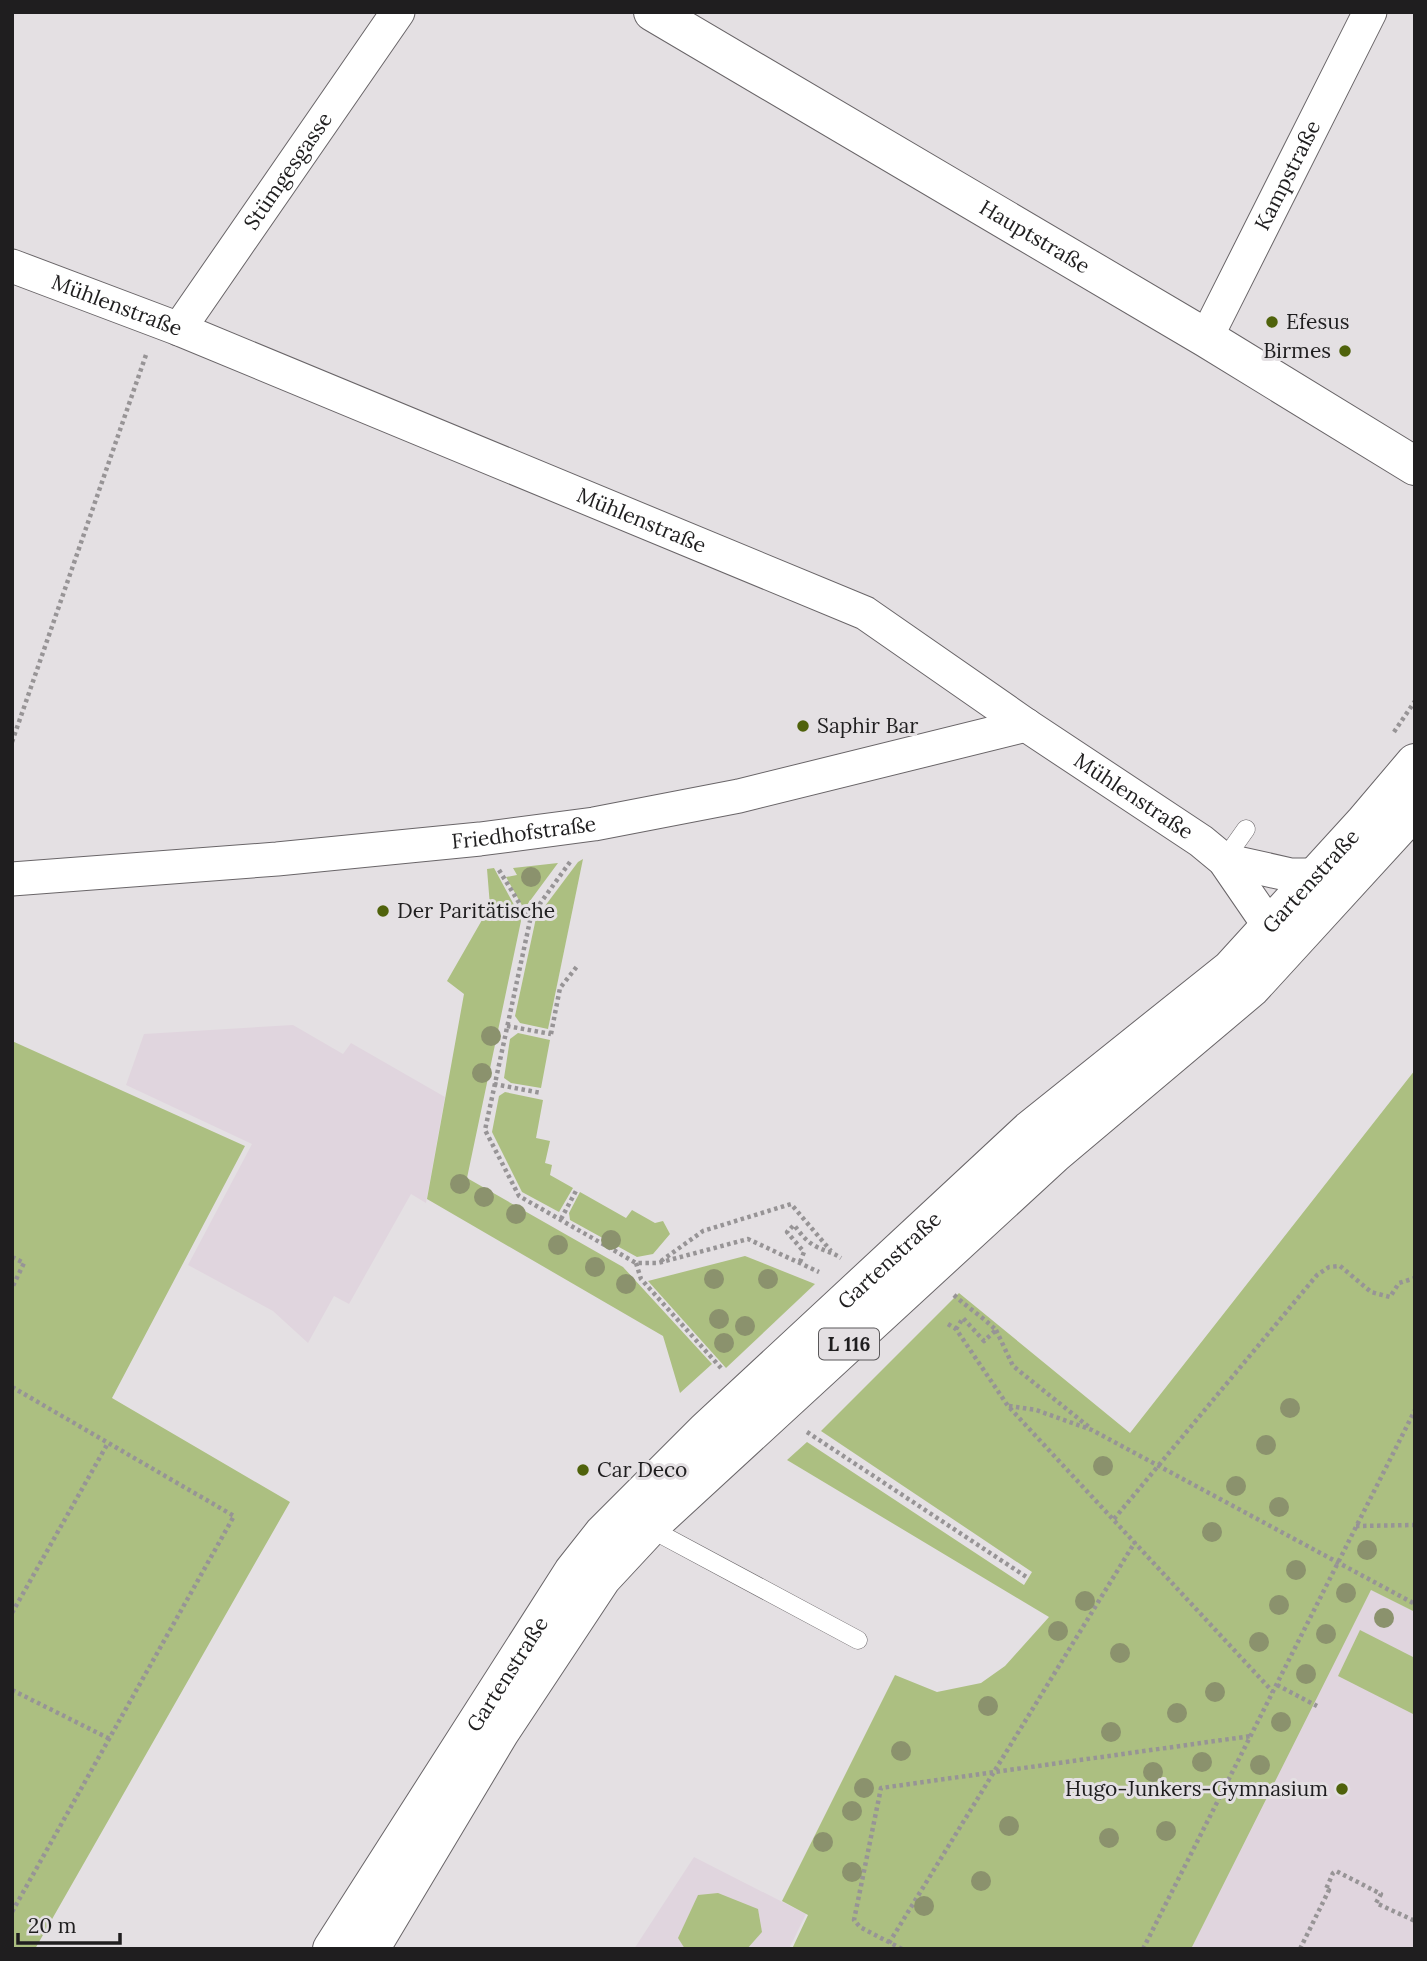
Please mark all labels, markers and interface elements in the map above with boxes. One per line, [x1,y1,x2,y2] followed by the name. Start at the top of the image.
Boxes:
[238,107,338,235] street label: Stümgesgasse
[1248,116,1326,235] street label: Kampstraße
[975,194,1095,280] street label: Hauptstraße
[48,268,186,342] street label: Mühlenstraße
[1286,308,1349,335] place label: Efesus
[1264,314,1280,330] marker: Efesus
[1263,337,1331,364] place label: Birmes
[1337,343,1353,359] marker: Birmes
[573,481,710,559] street label: Mühlenstraße
[817,712,918,739] place label: Saphir Bar
[795,718,811,734] marker: Saphir Bar
[1069,747,1199,845] street label: Mühlenstraße
[450,810,598,855] street label: Friedhofstraße
[1256,823,1365,939] street label: Gartenstraße
[397,897,555,924] place label: Der Paritätische
[375,903,391,919] marker: Der Paritätische
[832,1205,947,1315] street label: Gartenstraße
[819,1328,879,1360] road number: L 116
[597,1456,687,1483] place label: Car Deco
[575,1462,591,1478] marker: Car Deco
[460,1611,554,1737] street label: Gartenstraße
[1065,1775,1328,1802] place label: Hugo-Junkers-Gymnasium
[1334,1781,1350,1797] marker: Hugo-Junkers-Gymnasium
[18,1902,119,1946] scale bar
[28,1912,77,1939] text: 20 m

